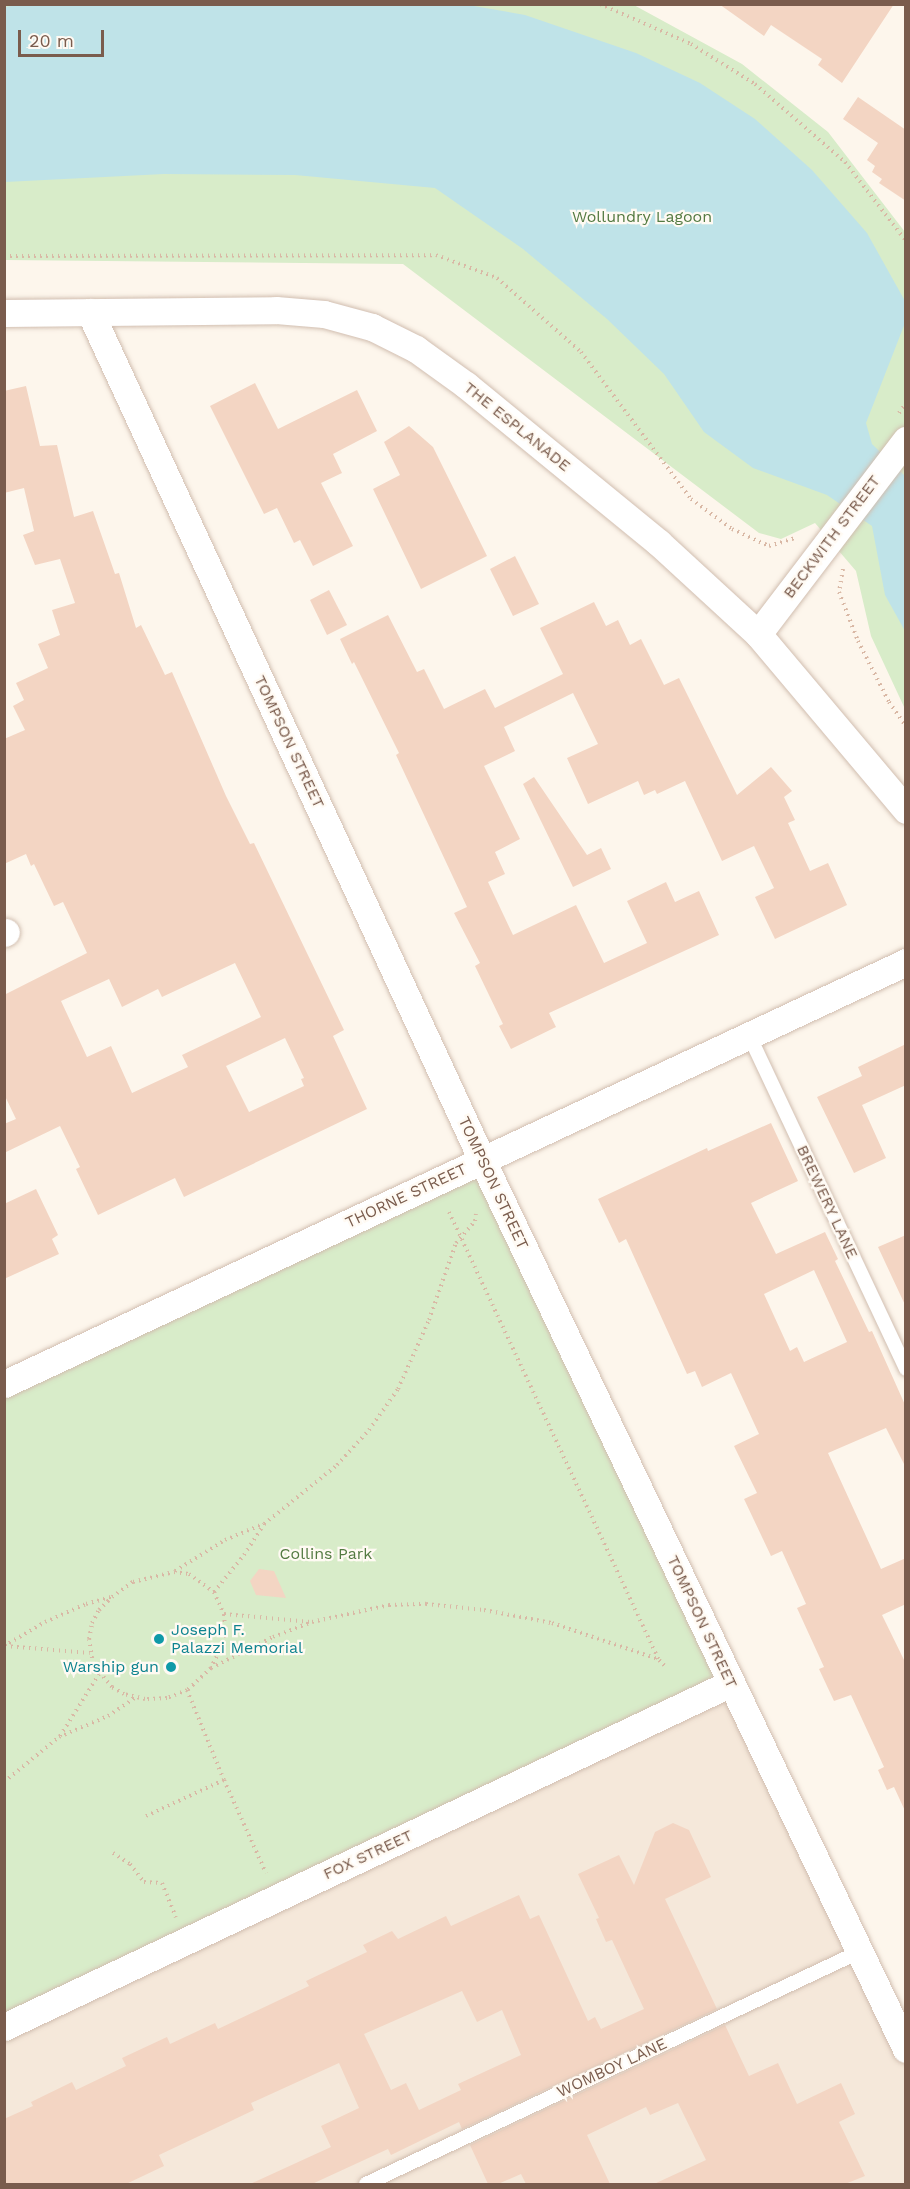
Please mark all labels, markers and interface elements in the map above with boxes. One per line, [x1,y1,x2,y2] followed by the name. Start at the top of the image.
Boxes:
[21,18,106,56] scale bar
[29,30,74,51] text: 20 m
[572,207,712,227] park label: Wollundry Lagoon
[460,378,574,476] street label: THE ESPLANADE
[779,472,885,602] street label: BECKWITH STREET
[250,673,328,811] street label: TOMPSON STREET
[454,1114,532,1252] street label: TOMPSON STREET
[792,1142,862,1262] street label: BREWERY LANE
[342,1159,470,1233] street label: THORNE STREET
[280,1544,372,1564] park label: Collins Park
[663,1553,741,1691] street label: TOMPSON STREET
[171,1620,303,1658] place label: Joseph F. Palazzi Memorial
[152,1632,166,1646] marker: Joseph F. Palazzi Memorial
[63,1657,159,1677] place label: Warship gun
[164,1660,178,1674] marker: Warship gun
[320,1826,416,1884] street label: FOX STREET
[554,2034,670,2102] street label: WOMBOY LANE

